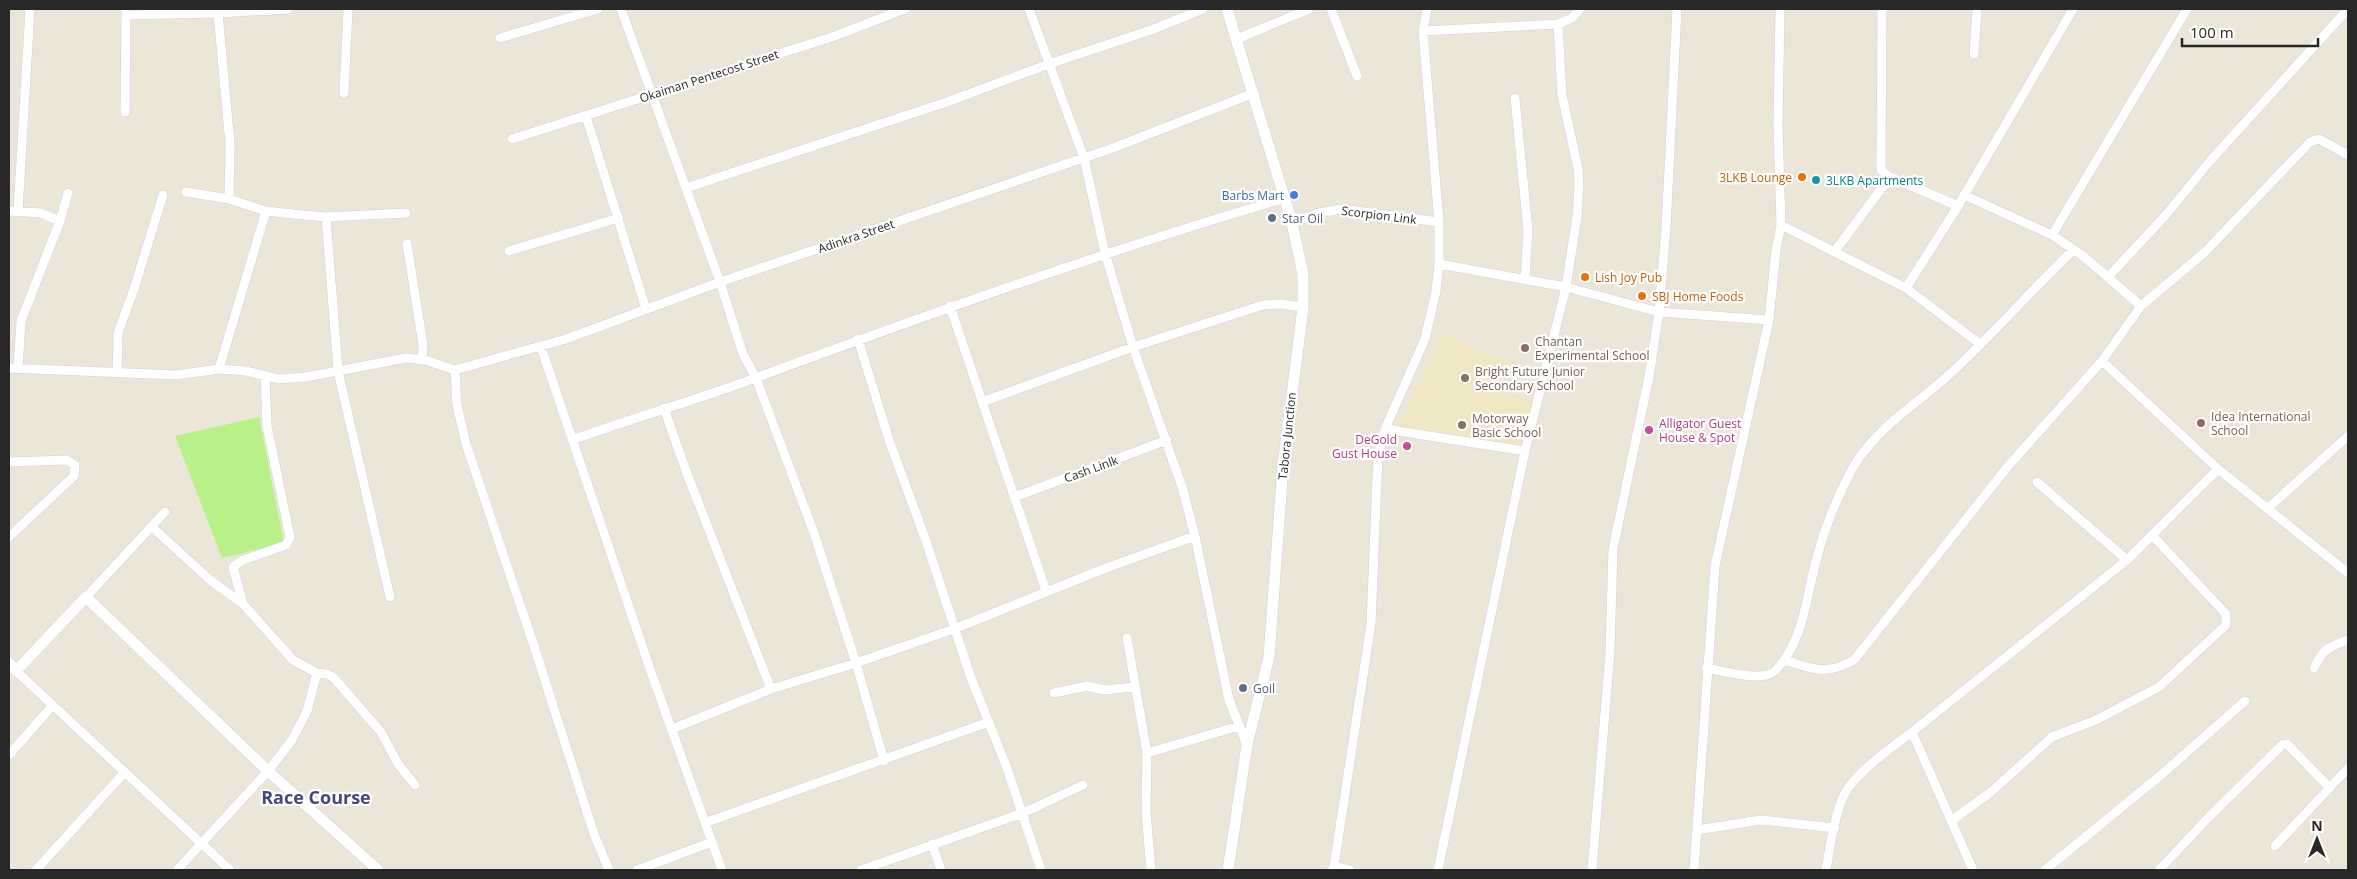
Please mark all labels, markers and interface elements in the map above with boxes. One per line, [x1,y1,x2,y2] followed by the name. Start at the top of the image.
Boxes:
[2182,15,2318,47] scale bar
[2190,22,2234,42] text: 100 m
[637,45,781,107] street label: Okaiman Pentecost Street
[1719,169,1792,186] place label: 3LKB Lounge
[1796,171,1808,183] marker: 3LKB Lounge
[1826,172,1924,189] place label: 3LKB Apartments
[1810,174,1822,186] marker: 3LKB Apartments
[1222,187,1284,204] place label: Barbs Mart
[1288,189,1300,201] marker: Barbs Mart
[1341,202,1418,228] street label: Scorpion Link
[1282,210,1323,227] place label: Star Oil
[1266,212,1278,224] marker: Star Oil
[815,215,897,257] street label: Adinkra Street
[1595,269,1662,286] place label: Lish Joy Pub
[1579,271,1591,283] marker: Lish Joy Pub
[1652,288,1744,305] place label: SBJ Home Foods
[1636,290,1648,302] marker: SBJ Home Foods
[1535,333,1649,364] place label: Chantan Experimental School
[1519,342,1531,354] marker: Chantan Experimental School
[1475,363,1585,394] place label: Bright Future Junior Secondary School
[1459,372,1471,384] marker: Bright Future Junior Secondary School
[1274,391,1300,481] street label: Tabora Junction
[2211,408,2310,439] place label: Idea International School
[1472,410,1541,441] place label: Motorway Basic School
[1659,415,1741,446] place label: Alligator Guest House & Spot
[2195,417,2207,429] marker: Idea International School
[1456,419,1468,431] marker: Motorway Basic School
[1643,424,1655,436] marker: Alligator Guest House & Spot
[1332,431,1397,462] place label: DeGold Gust House
[1401,440,1413,452] marker: DeGold Gust House
[1062,451,1121,487] street label: Cash Linlk
[1253,680,1275,697] place label: Goil
[1237,682,1249,694] marker: Goil
[261,785,371,809] district label: Race Course
[2292,814,2342,864] north arrow
[2311,816,2323,835] text: N

